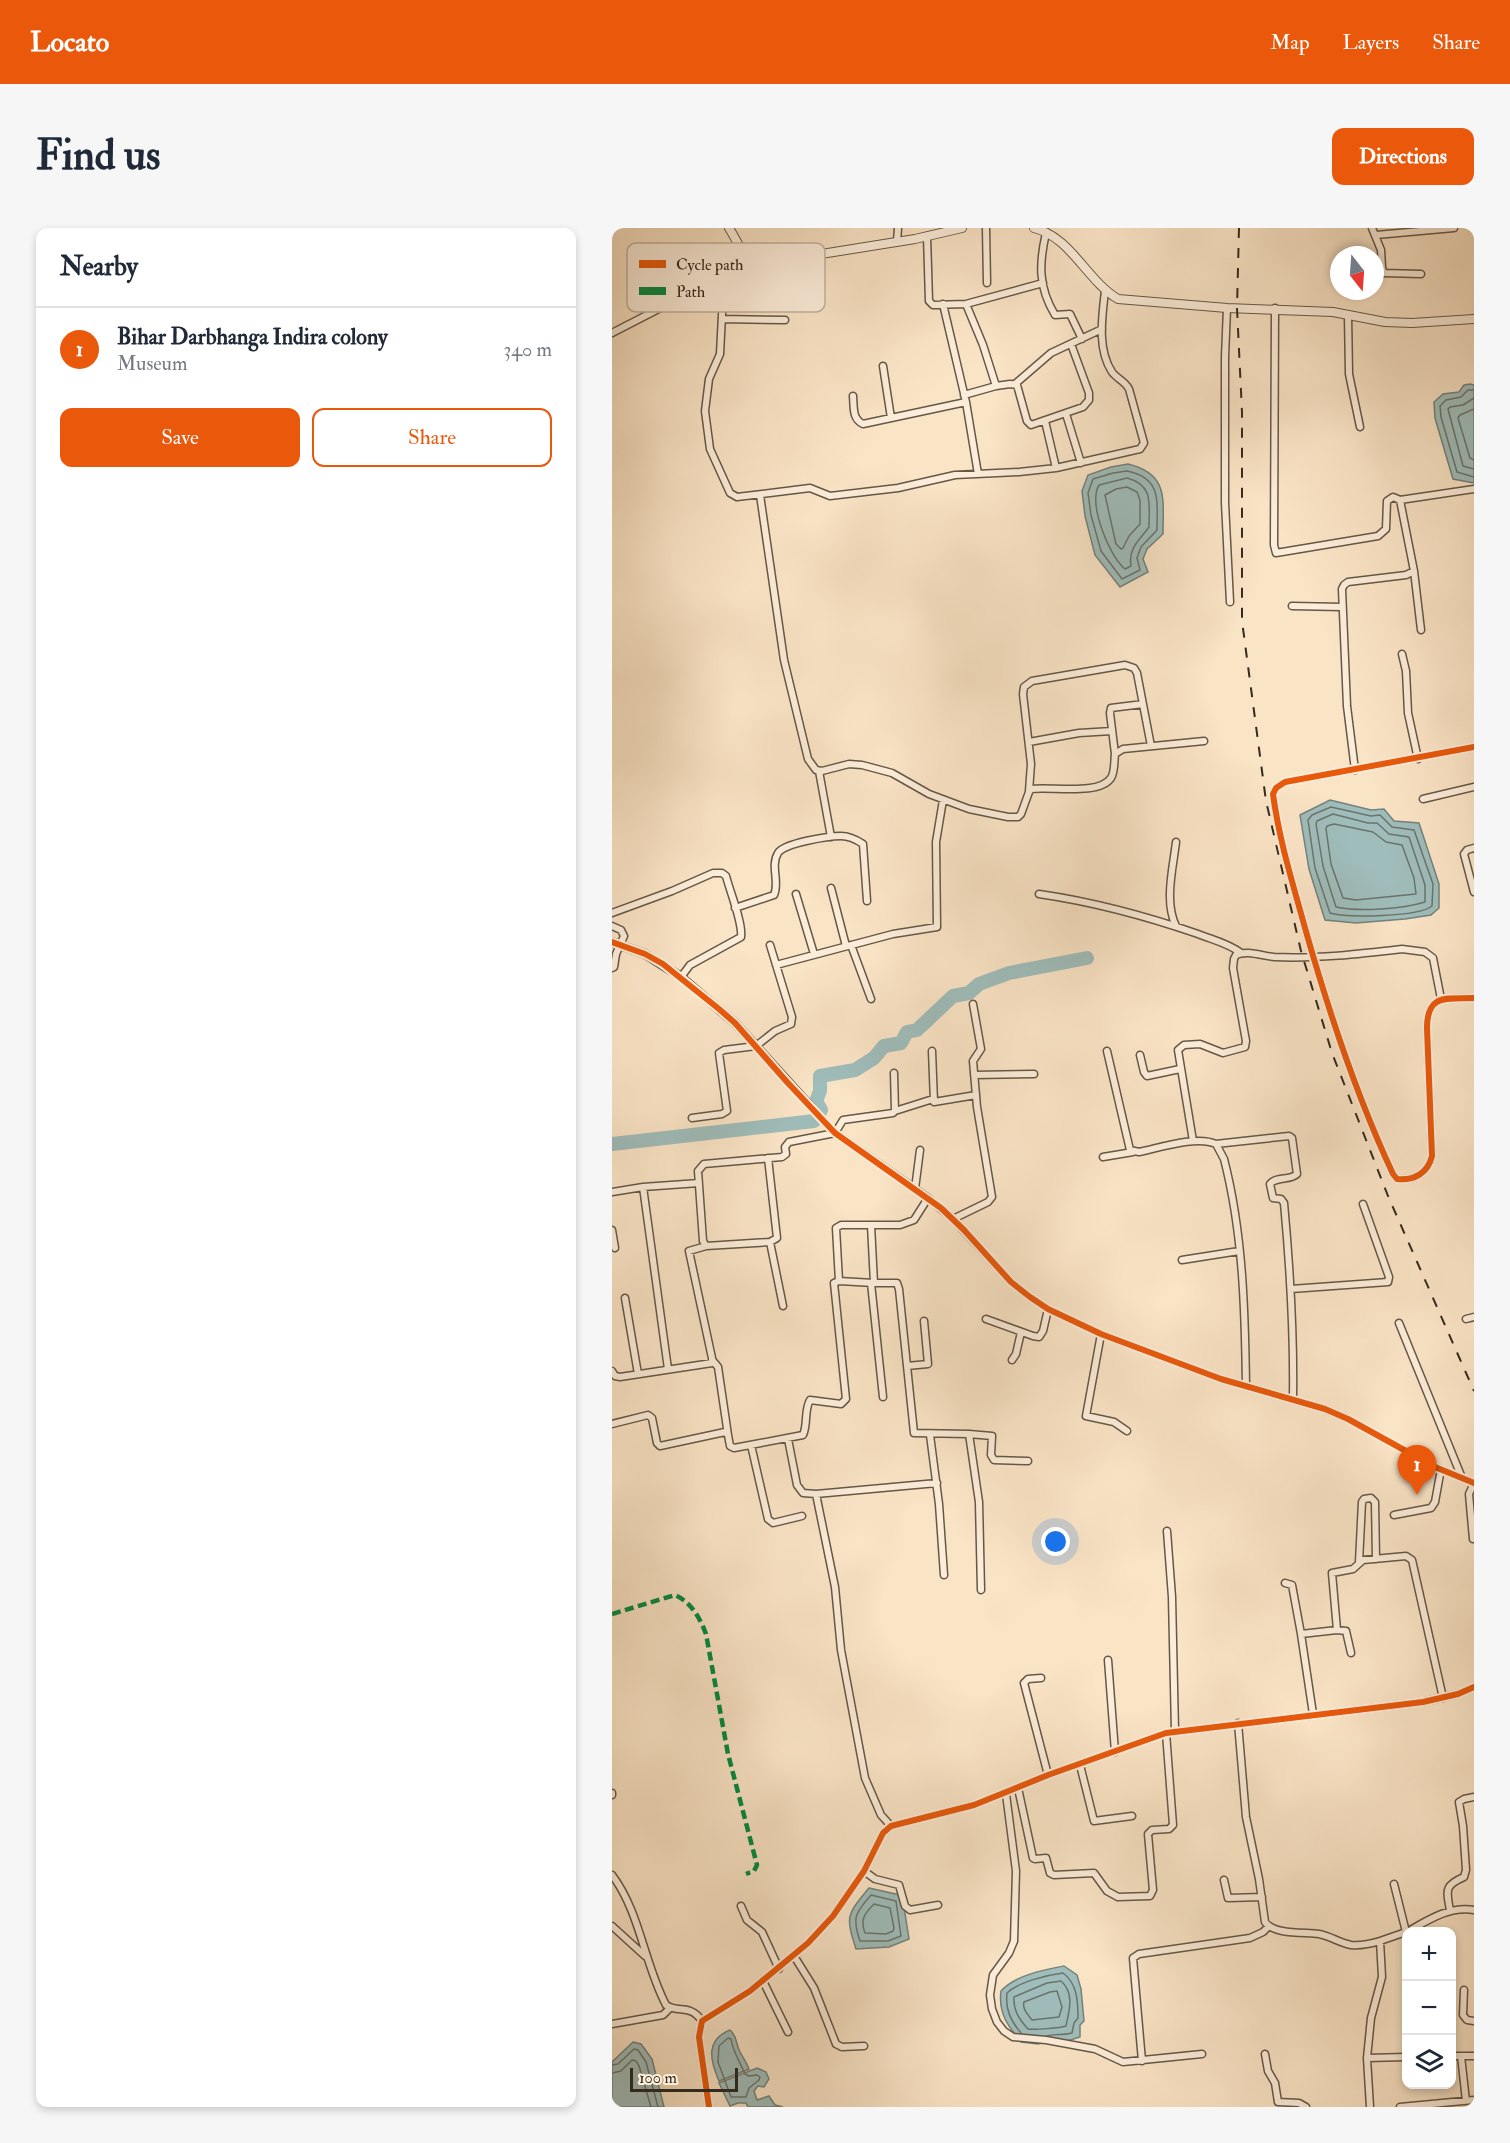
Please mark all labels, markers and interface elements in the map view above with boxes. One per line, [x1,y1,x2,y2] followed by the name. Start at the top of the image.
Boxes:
[30,25,109,60] text: Locato
[1270,29,1310,56] text: Map
[1343,29,1399,56] text: Layers
[1432,29,1480,56] text: Share
[1332,128,1474,185] button: Directions
[36,130,160,182] text: Find us
[627,243,825,312] legend
[1330,246,1384,300] north arrow
[60,251,138,283] text: Nearby
[676,255,744,276] text: Cycle path
[676,282,706,302] text: Path
[117,323,388,351] text: Bihar Darbhanga Indira colony
[76,337,83,362] text: 1
[504,337,552,362] text: 340 m
[117,351,187,376] text: Museum
[60,408,300,467] button: Save
[312,408,552,467] button: Share
[1398,1446,1436,1495] pin: 1
[1041,1527,1070,1556] your location
[1402,1927,1456,2089] map controls
[1402,1927,1456,1981] button: +
[1402,1981,1456,2035] button: −
[1402,2035,1456,2089] button: layers
[630,2065,738,2092] scale bar
[639,2068,677,2088] text: 100 m

